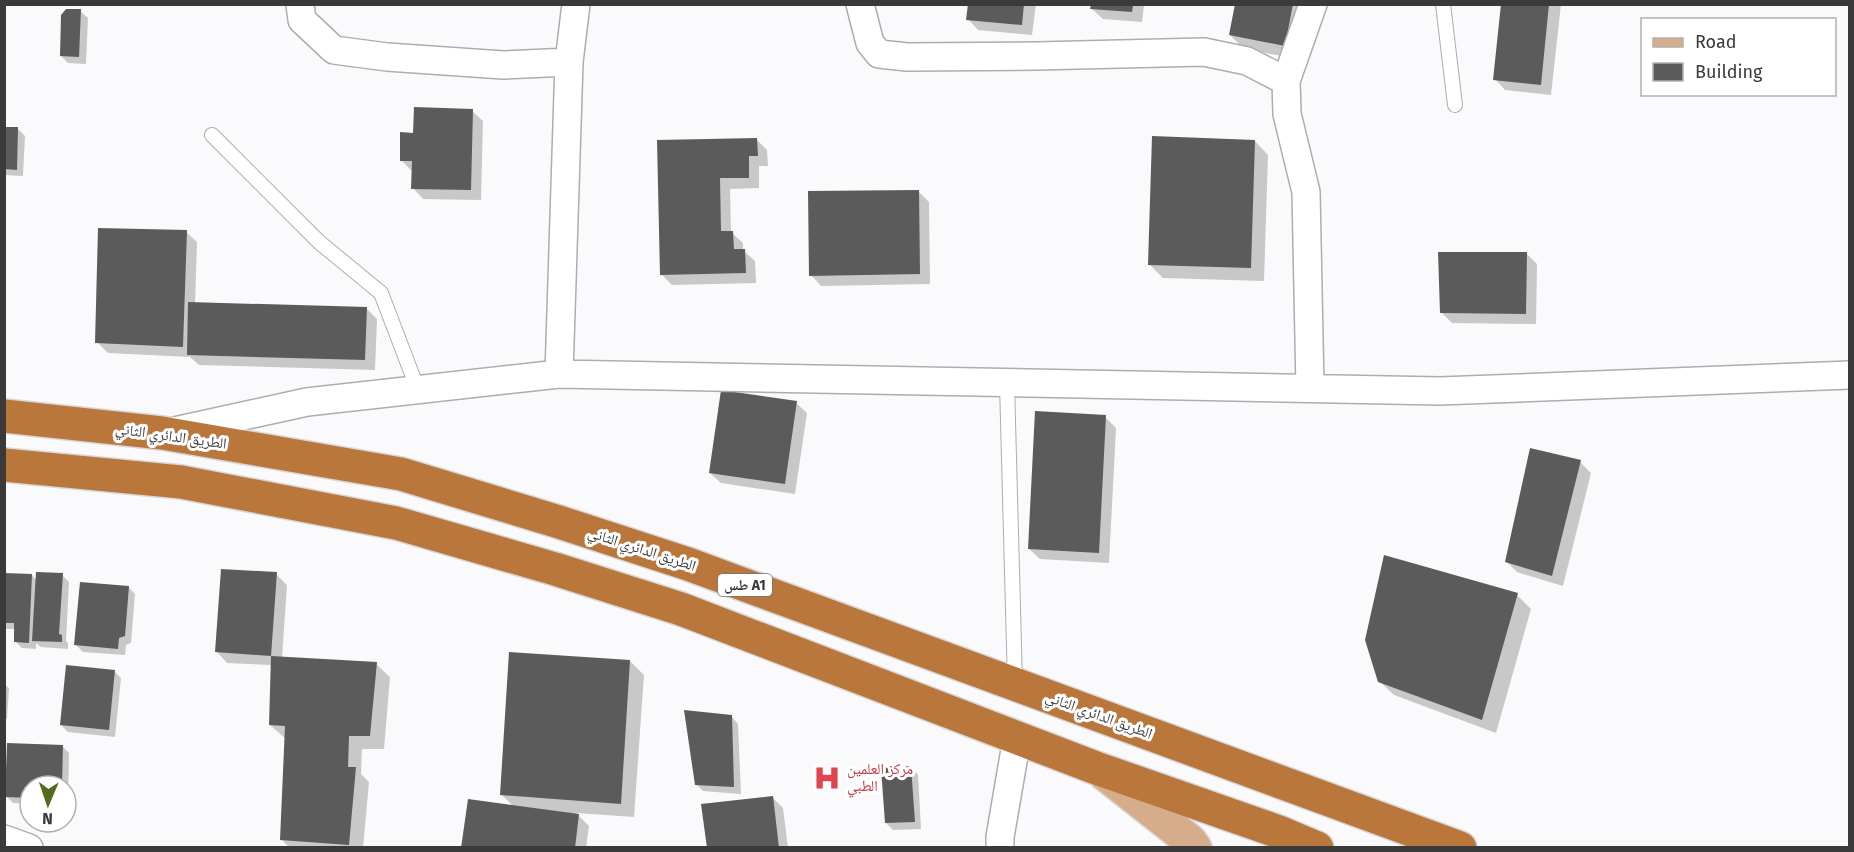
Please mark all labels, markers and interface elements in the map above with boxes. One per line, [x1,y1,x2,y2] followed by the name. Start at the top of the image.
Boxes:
[1641,18,1836,96] legend
[1695,31,1737,53] text: Road
[1695,61,1763,83] text: Building
[114,419,228,456] street label: الطريق الدائري الثاني
[585,523,698,578] street label: الطريق الدائري الثاني
[718,574,772,596] road number: طس A1
[1042,687,1155,745] street label: الطريق الدائري الثاني
[847,760,913,798] place label: مركز العلمين الطبي
[812,763,842,793] hospital icon: مركز العلمين الطبي
[18,774,78,834] north arrow
[42,809,53,828] text: N

